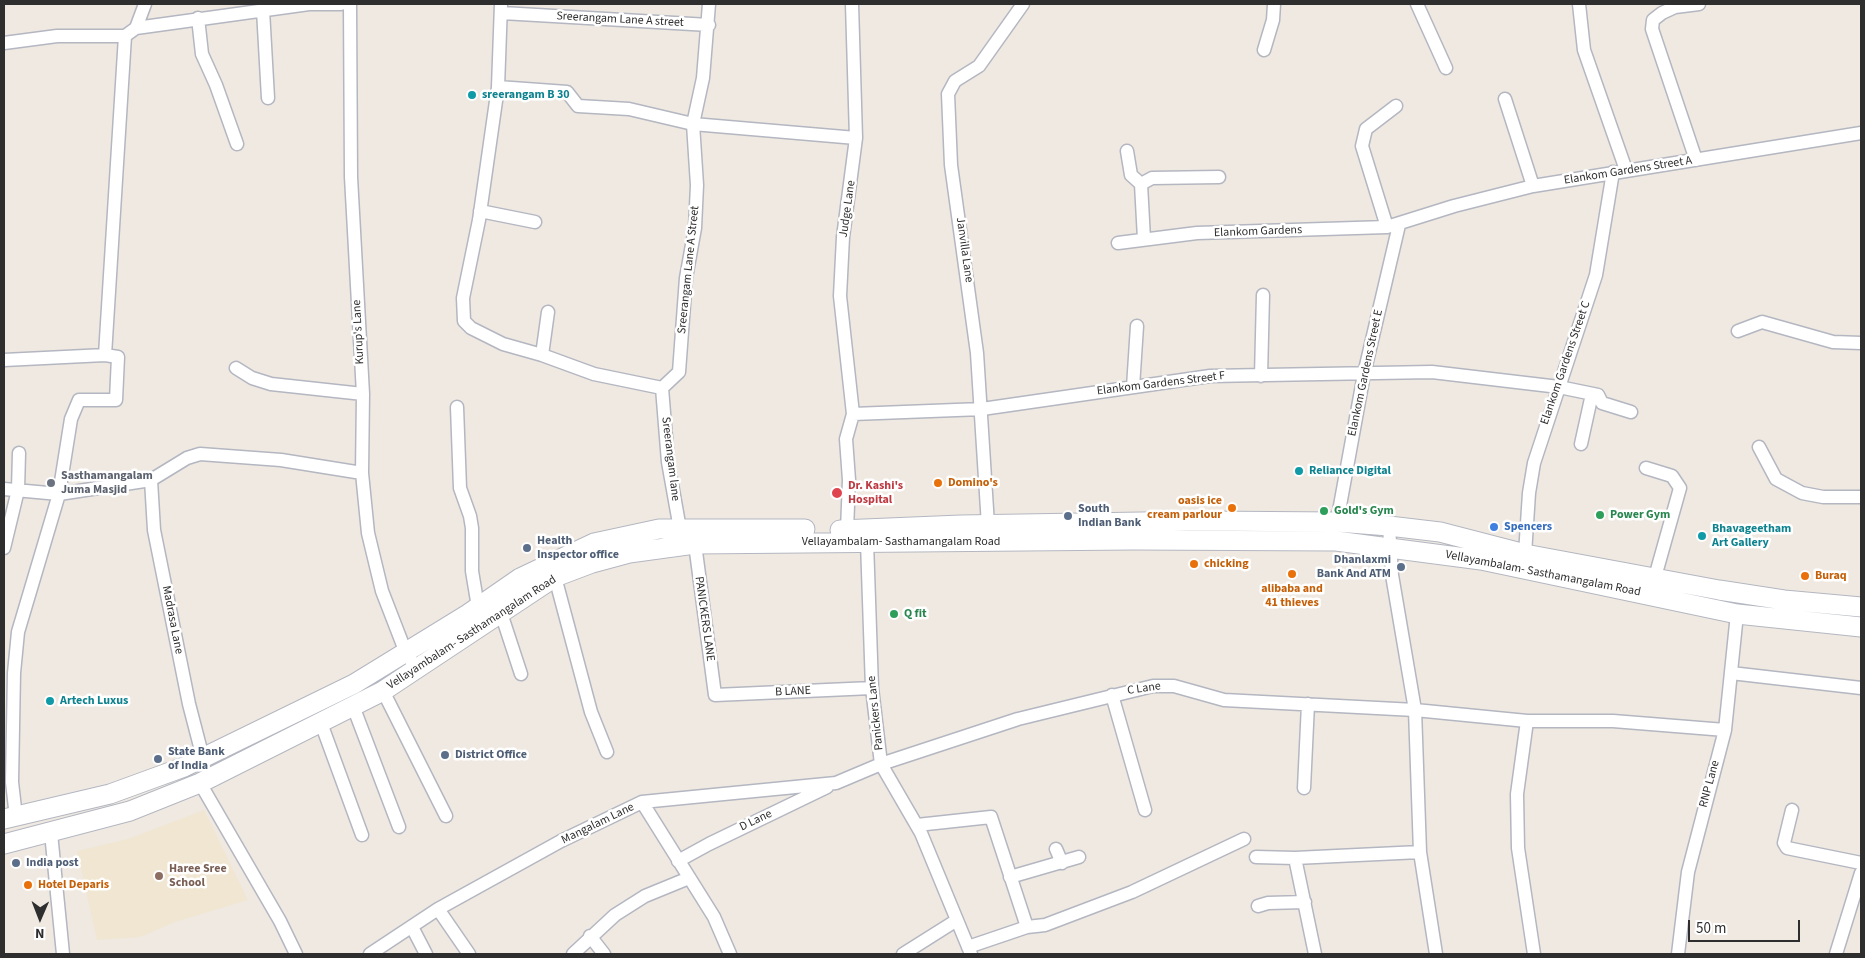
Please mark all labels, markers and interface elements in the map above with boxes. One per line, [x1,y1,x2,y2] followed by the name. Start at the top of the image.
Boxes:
[556,9,684,31] street label: Sreerangam Lane A street
[482,88,570,102] place label: sreerangam B 30
[466,89,478,101] marker: sreerangam B 30
[1563,154,1693,188] street label: Elankom Gardens Street A
[837,179,859,239] street label: Judge Lane
[675,205,703,335] street label: Sreerangam Lane A Street
[952,216,976,284] street label: Janvilla Lane
[1214,223,1302,241] street label: Elankom Gardens
[350,299,368,365] street label: Kurup's Lane
[1538,299,1594,427] street label: Elankom Gardens Street C
[1345,308,1387,438] street label: Elankom Gardens Street E
[1096,369,1226,399] street label: Elankom Gardens Street F
[658,416,682,502] street label: Sreerangam lane
[1309,464,1391,478] place label: Reliance Digital
[1293,465,1305,477] marker: Reliance Digital
[61,469,153,497] place label: Sasthamangalam Juma Masjid
[948,476,998,490] place label: Domino's
[45,477,57,489] marker: Sasthamangalam Juma Masjid
[932,477,944,489] marker: Domino's
[848,479,903,507] place label: Dr. Kashi's Hospital
[830,486,844,500] marker: Dr. Kashi's Hospital
[1147,494,1222,522] place label: oasis ice cream parlour
[1078,502,1141,530] place label: South Indian Bank
[1226,502,1238,514] marker: oasis ice cream parlour
[1334,504,1394,518] place label: Gold's Gym
[1318,505,1330,517] marker: Gold's Gym
[1610,508,1670,522] place label: Power Gym
[1594,509,1606,521] marker: Power Gym
[1062,510,1074,522] marker: South Indian Bank
[1504,520,1552,534] place label: Spencers
[1488,521,1500,533] marker: Spencers
[1712,522,1791,550] place label: Bhavageetham Art Gallery
[1696,530,1708,542] marker: Bhavageetham Art Gallery
[537,534,619,562] place label: Health Inspector office
[802,535,1000,549] street label: Vellayambalam- Sasthamangalam Road
[521,542,533,554] marker: Health Inspector office
[1444,548,1642,600] street label: Vellayambalam- Sasthamangalam Road
[1317,553,1391,581] place label: Dhanlaxmi Bank And ATM
[1204,557,1249,571] place label: chicking
[1188,558,1200,570] marker: chicking
[1395,561,1407,573] marker: Dhanlaxmi Bank And ATM
[1286,568,1298,580] marker: alibaba and 41 thieves
[1815,569,1847,583] place label: Buraq
[1799,570,1811,582] marker: Buraq
[385,573,559,693] street label: Vellayambalam- Sasthamangalam Road
[691,576,717,662] street label: PANICKERS LANE
[1261,582,1323,610] place label: alibaba and 41 thieves
[158,585,186,655] street label: Madrasa Lane
[904,607,927,621] place label: Q fit
[888,608,900,620] marker: Q fit
[865,675,887,751] street label: Panickers Lane
[1126,680,1162,698] street label: C Lane
[775,684,811,700] street label: B LANE
[60,694,128,708] place label: Artech Luxus
[44,695,56,707] marker: Artech Luxus
[168,745,225,773] place label: State Bank of India
[455,748,527,762] place label: District Office
[439,749,451,761] marker: District Office
[152,753,164,765] marker: State Bank of India
[1697,759,1723,809] street label: RNP Lane
[559,800,637,848] street label: Mangalam Lane
[737,807,775,835] street label: D Lane
[26,856,79,870] place label: India post
[10,857,22,869] marker: India post
[169,862,227,890] place label: Haree Sree School
[153,870,165,882] marker: Haree Sree School
[38,878,109,892] place label: Hotel Deparis
[22,879,34,891] marker: Hotel Deparis
[15,893,65,943] north arrow
[1690,910,1802,942] scale bar
[1696,918,1726,939] text: 50 m
[35,923,45,943] text: N

